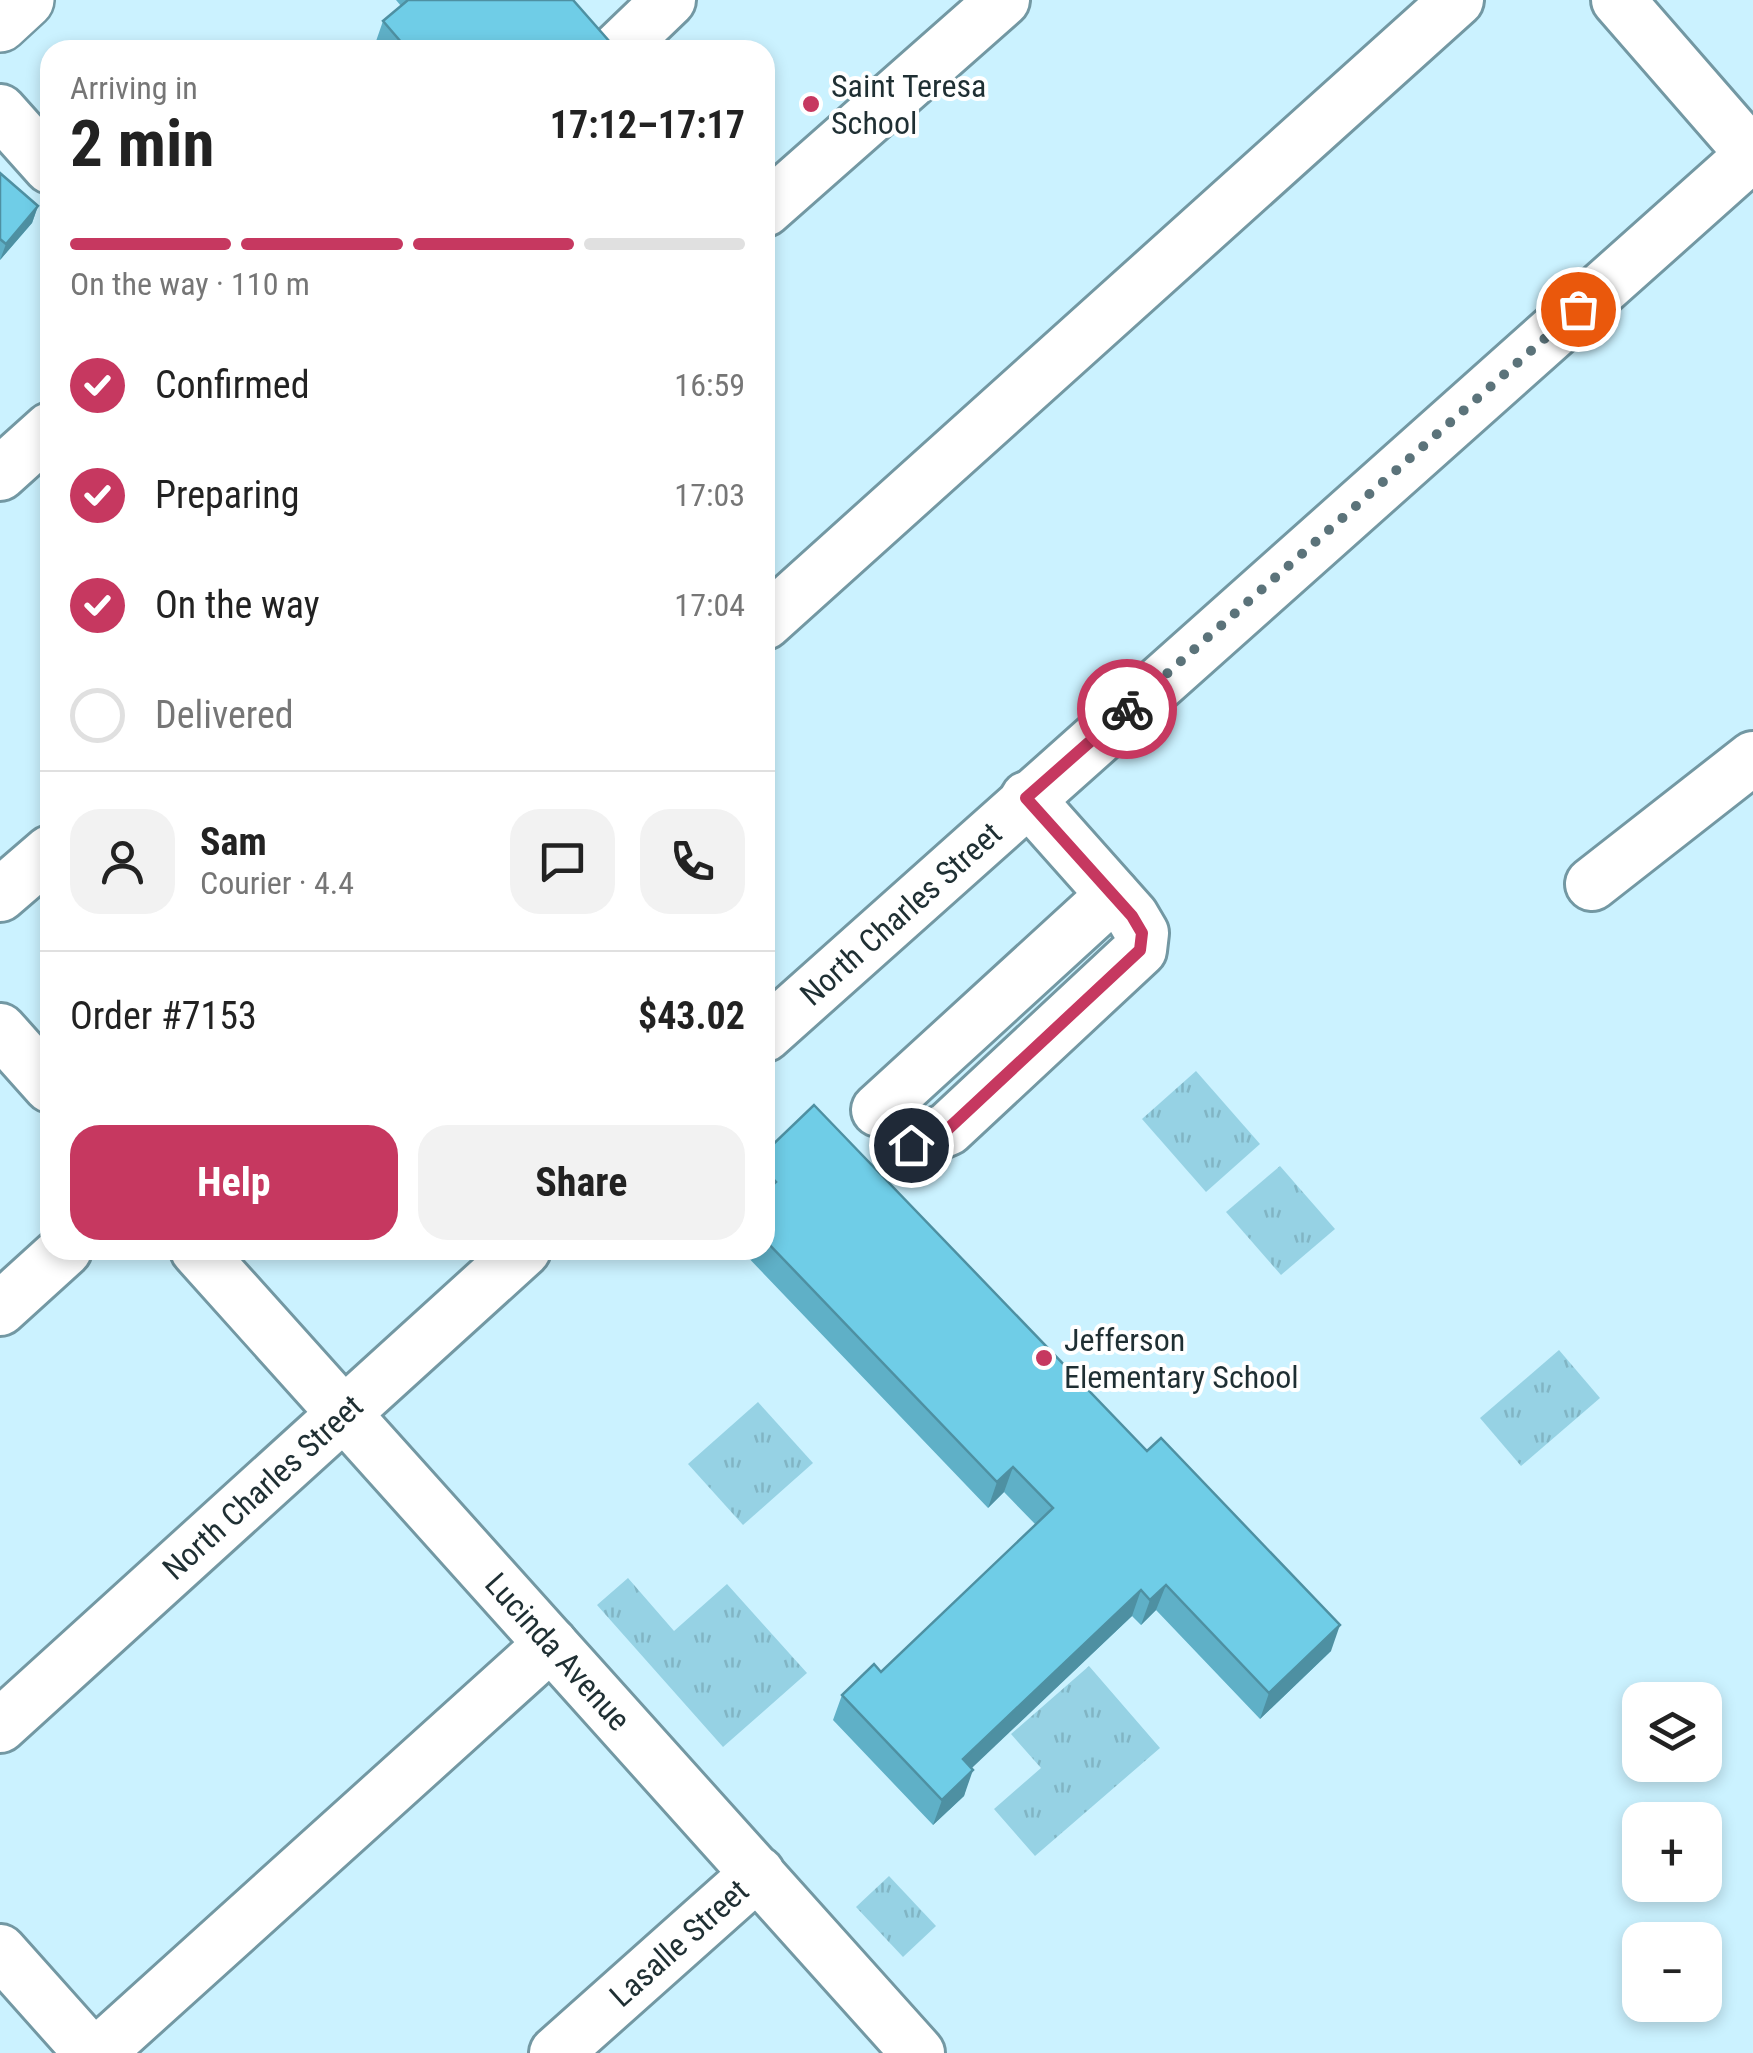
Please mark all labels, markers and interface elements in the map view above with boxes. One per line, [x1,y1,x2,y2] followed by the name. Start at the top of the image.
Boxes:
[831,67,986,142] place label: Saint Teresa School
[70,69,198,107] text: Arriving in
[800,93,822,115] marker: Saint Teresa School
[550,103,745,147] text: 17:12–17:17
[70,106,214,182] text: 2 min
[70,265,310,303] text: On the way · 110 m
[1536,267,1621,352] pin
[1551,282,1606,337] icon: bag
[70,358,125,413] icon: check
[155,363,310,407] text: Confirmed
[674,366,745,404] text: 16:59
[70,468,125,523] icon: check
[155,473,300,517] text: Preparing
[674,476,745,514] text: 17:03
[70,578,125,633] icon: check
[155,583,320,627] text: On the way
[674,586,745,624] text: 17:04
[1077,659,1177,759] courier
[1100,682,1155,737] icon: bike
[155,693,294,737] text: Delivered
[70,809,175,914] button: person
[510,809,615,914] button: chat
[640,809,745,914] button: phone
[792,814,1009,1013] street label: North Charles Street
[200,820,267,864] text: Sam
[200,864,354,902] text: Courier · 4.4
[70,994,257,1038] text: Order #7153
[638,994,745,1038] text: $43.02
[869,1103,954,1188] pin
[884,1118,939,1173] icon: home
[70,1125,398,1240] button: Help
[418,1125,745,1240] button: Share
[1064,1321,1299,1396] place label: Jefferson Elementary School
[1033,1347,1055,1369] marker: Jefferson Elementary School
[155,1387,371,1588] street label: North Charles Street
[477,1565,638,1738] street label: Lucinda Avenue
[1622,1682,1722,2022] map controls
[1622,1682,1722,1782] button: layers
[1622,1802,1722,1902] button: +
[602,1872,756,2015] street label: Lasalle Street
[1622,1922,1722,2022] button: −

